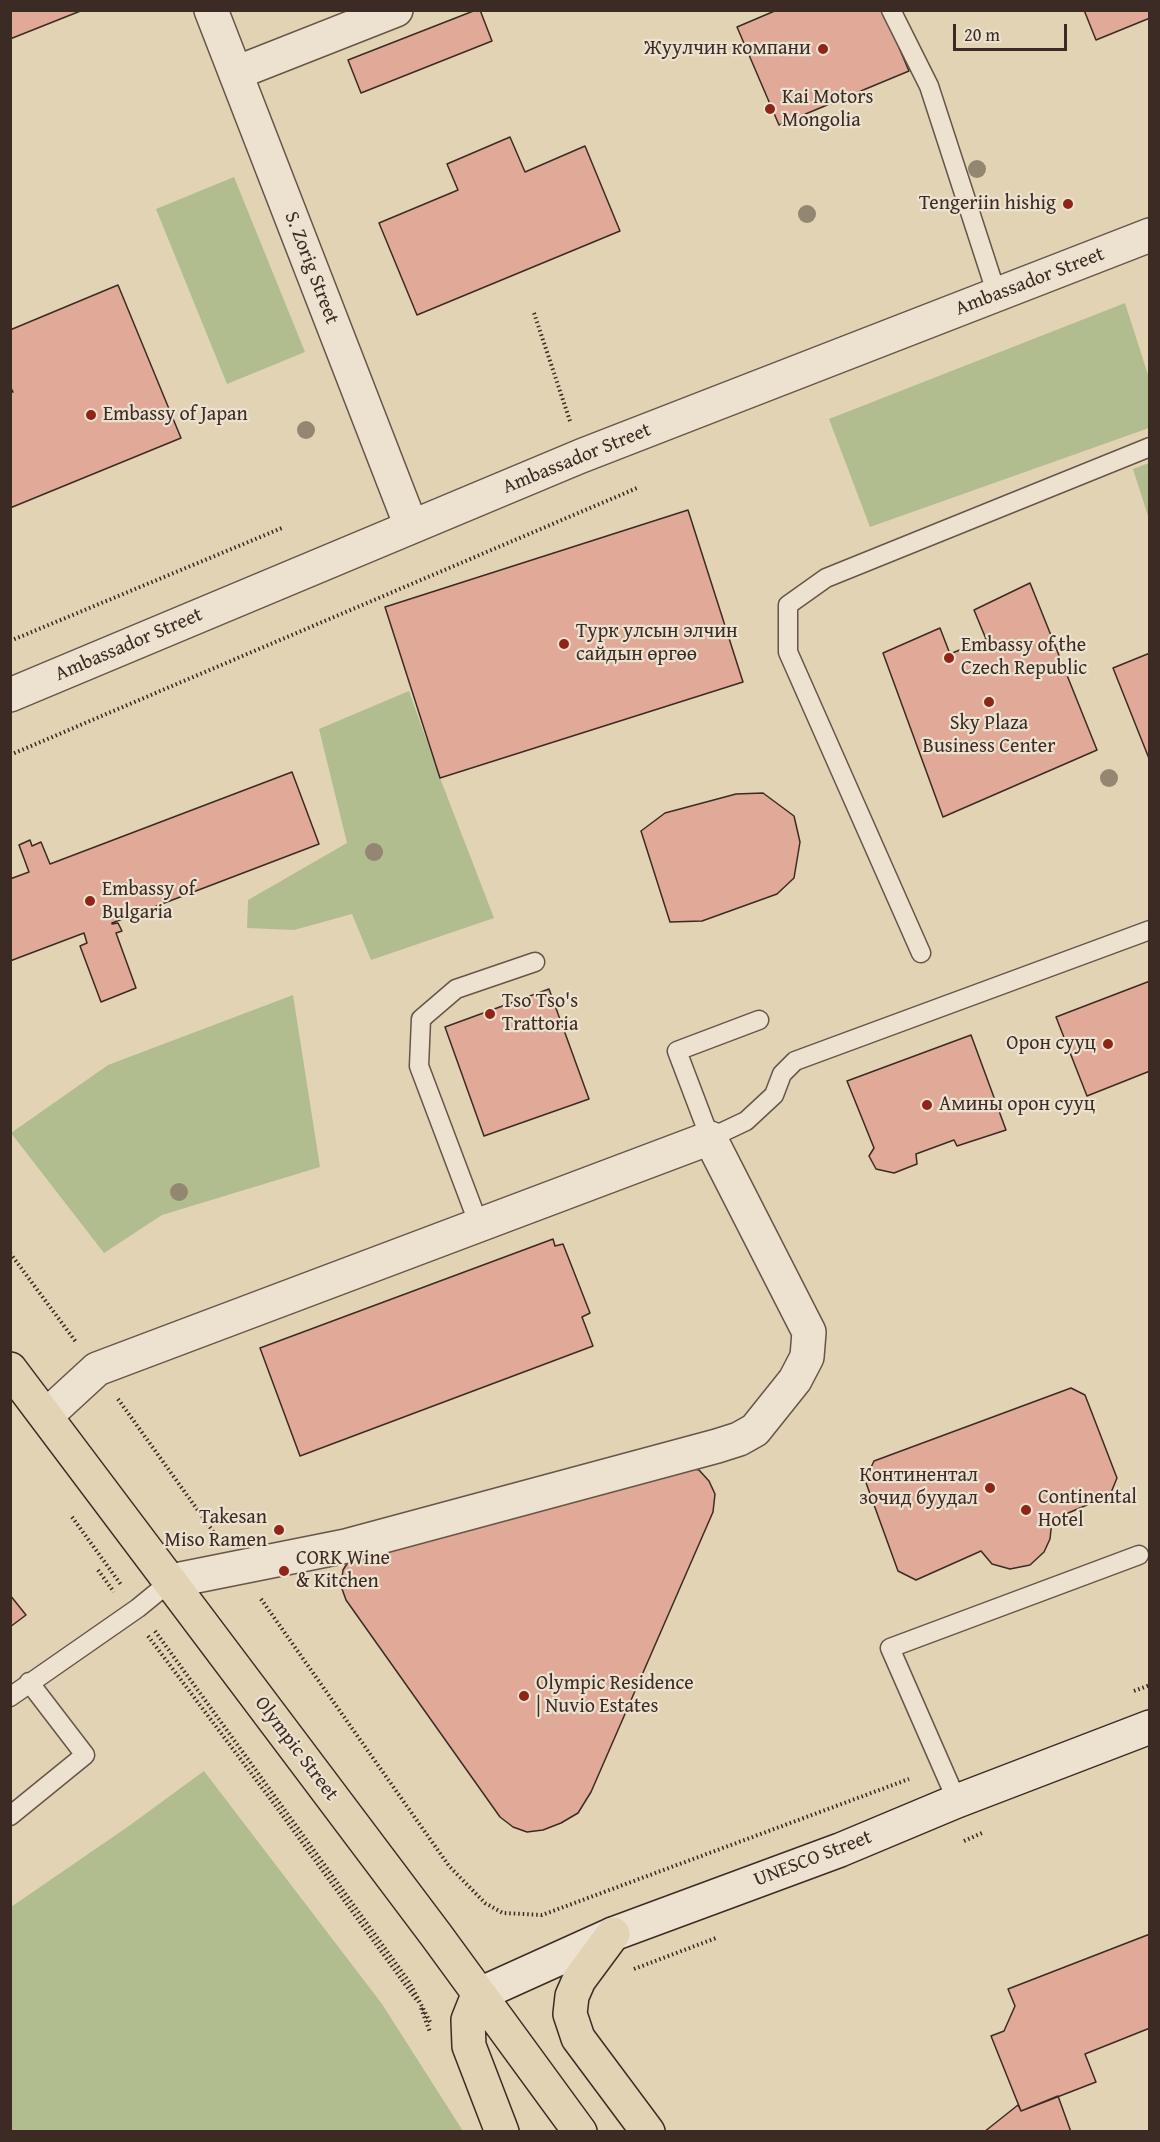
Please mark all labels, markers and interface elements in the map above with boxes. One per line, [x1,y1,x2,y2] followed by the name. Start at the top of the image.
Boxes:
[956,12,1070,50] scale bar
[964,21,1000,48] text: 20 m
[644,37,811,61] place label: Жуулчин компани
[816,42,830,56] marker: Жуулчин компани
[782,86,873,133] place label: Kai Motors Mongolia
[763,102,777,116] marker: Kai Motors Mongolia
[919,192,1056,216] place label: Tengeriin hishig
[1061,197,1075,211] marker: Tengeriin hishig
[279,208,343,328] street label: S. Zorig Street
[952,243,1108,321] street label: Ambassador Street
[103,403,248,427] place label: Embassy of Japan
[84,408,98,422] marker: Embassy of Japan
[499,418,655,500] street label: Ambassador Street
[52,603,206,687] street label: Ambassador Street
[576,620,738,667] place label: Турк улсын элчин сайдын өргөө
[961,634,1087,681] place label: Embassy of the Czech Republic
[557,637,571,651] marker: Турк улсын элчин сайдын өргөө
[942,651,956,665] marker: Embassy of the Czech Republic
[982,695,996,709] marker: Sky Plaza Business Center
[923,712,1055,759] place label: Sky Plaza Business Center
[102,878,195,925] place label: Embassy of Bulgaria
[83,894,97,908] marker: Embassy of Bulgaria
[502,990,578,1037] place label: Tso Tso's Trattoria
[483,1007,497,1021] marker: Tso Tso's Trattoria
[1006,1032,1096,1056] place label: Орон сууц
[1101,1037,1115,1051] marker: Орон сууц
[939,1093,1095,1117] place label: Амины орон сууц
[920,1098,934,1112] marker: Амины орон сууц
[859,1464,978,1511] place label: Континентал зочид буудал
[983,1481,997,1495] marker: Континентал зочид буудал
[1038,1486,1137,1533] place label: Continental Hotel
[1019,1503,1033,1517] marker: Continental Hotel
[165,1506,267,1553] place label: Takesan Miso Ramen
[272,1523,286,1537] marker: Takesan Miso Ramen
[296,1547,390,1594] place label: CORK Wine & Kitchen
[277,1564,291,1578] marker: CORK Wine & Kitchen
[536,1672,694,1719] place label: Olympic Residence | Nuvio Estates
[517,1689,531,1703] marker: Olympic Residence | Nuvio Estates
[249,1692,343,1806] street label: Olympic Street
[751,1826,875,1892] street label: UNESCO Street

